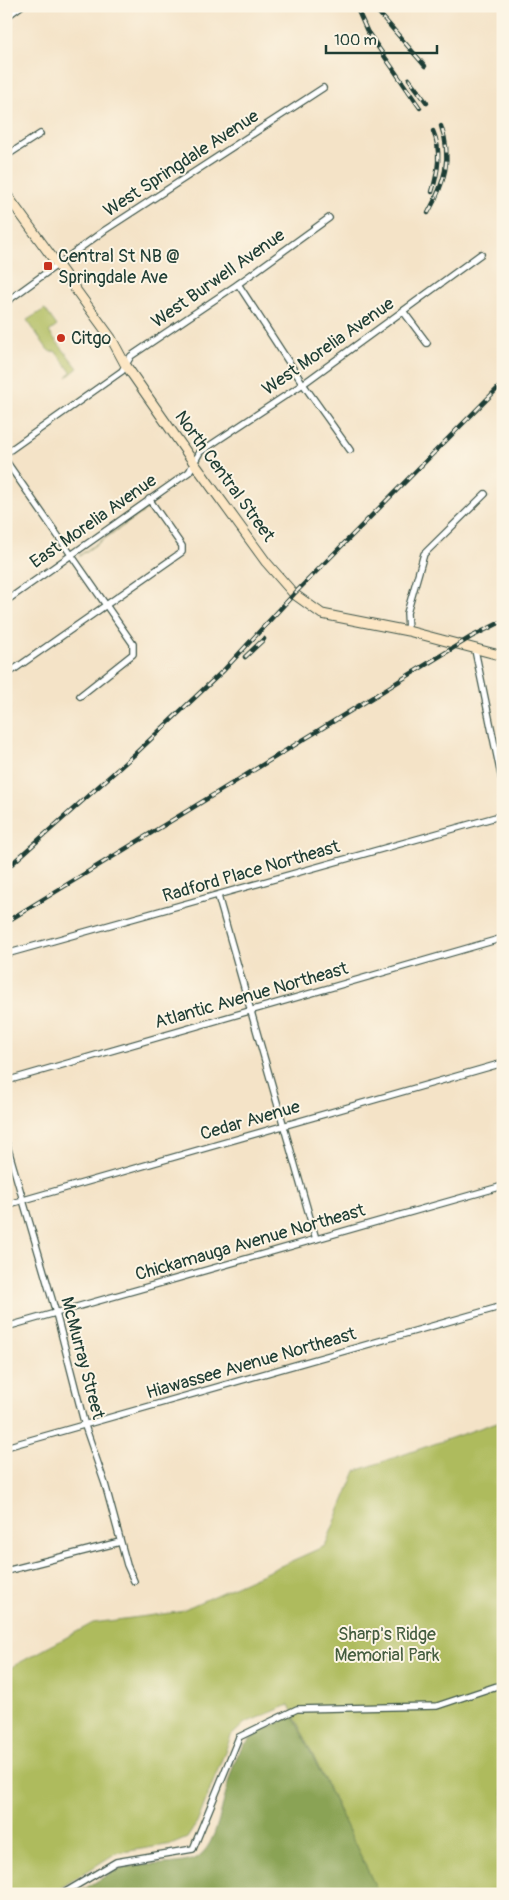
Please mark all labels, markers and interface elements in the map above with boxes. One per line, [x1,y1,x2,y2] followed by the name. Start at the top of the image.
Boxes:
[326,22,438,54] scale bar
[334,31,377,50] text: 100 m
[99,104,263,222] street label: West Springdale Avenue
[147,224,290,333] street label: West Burwell Avenue
[58,245,180,289] place label: Central St NB @ Springdale Ave
[42,260,54,272] marker: Central St NB @ Springdale Ave
[258,292,399,401] street label: West Morelia Avenue
[71,327,112,350] place label: Citgo
[55,332,67,344] marker: Citgo
[169,406,280,547] street label: North Central Street
[25,469,161,574] street label: East Morelia Avenue
[160,835,343,908] street label: Radford Place Northeast
[152,957,351,1034] street label: Atlantic Avenue Northeast
[198,1095,303,1146] street label: Cedar Avenue
[133,1198,368,1286] street label: Chickamauga Avenue Northeast
[55,1294,110,1423] street label: McMurray Street
[144,1322,359,1404] street label: Hiawassee Avenue Northeast
[334,1623,440,1667] park label: Sharp's Ridge Memorial Park

